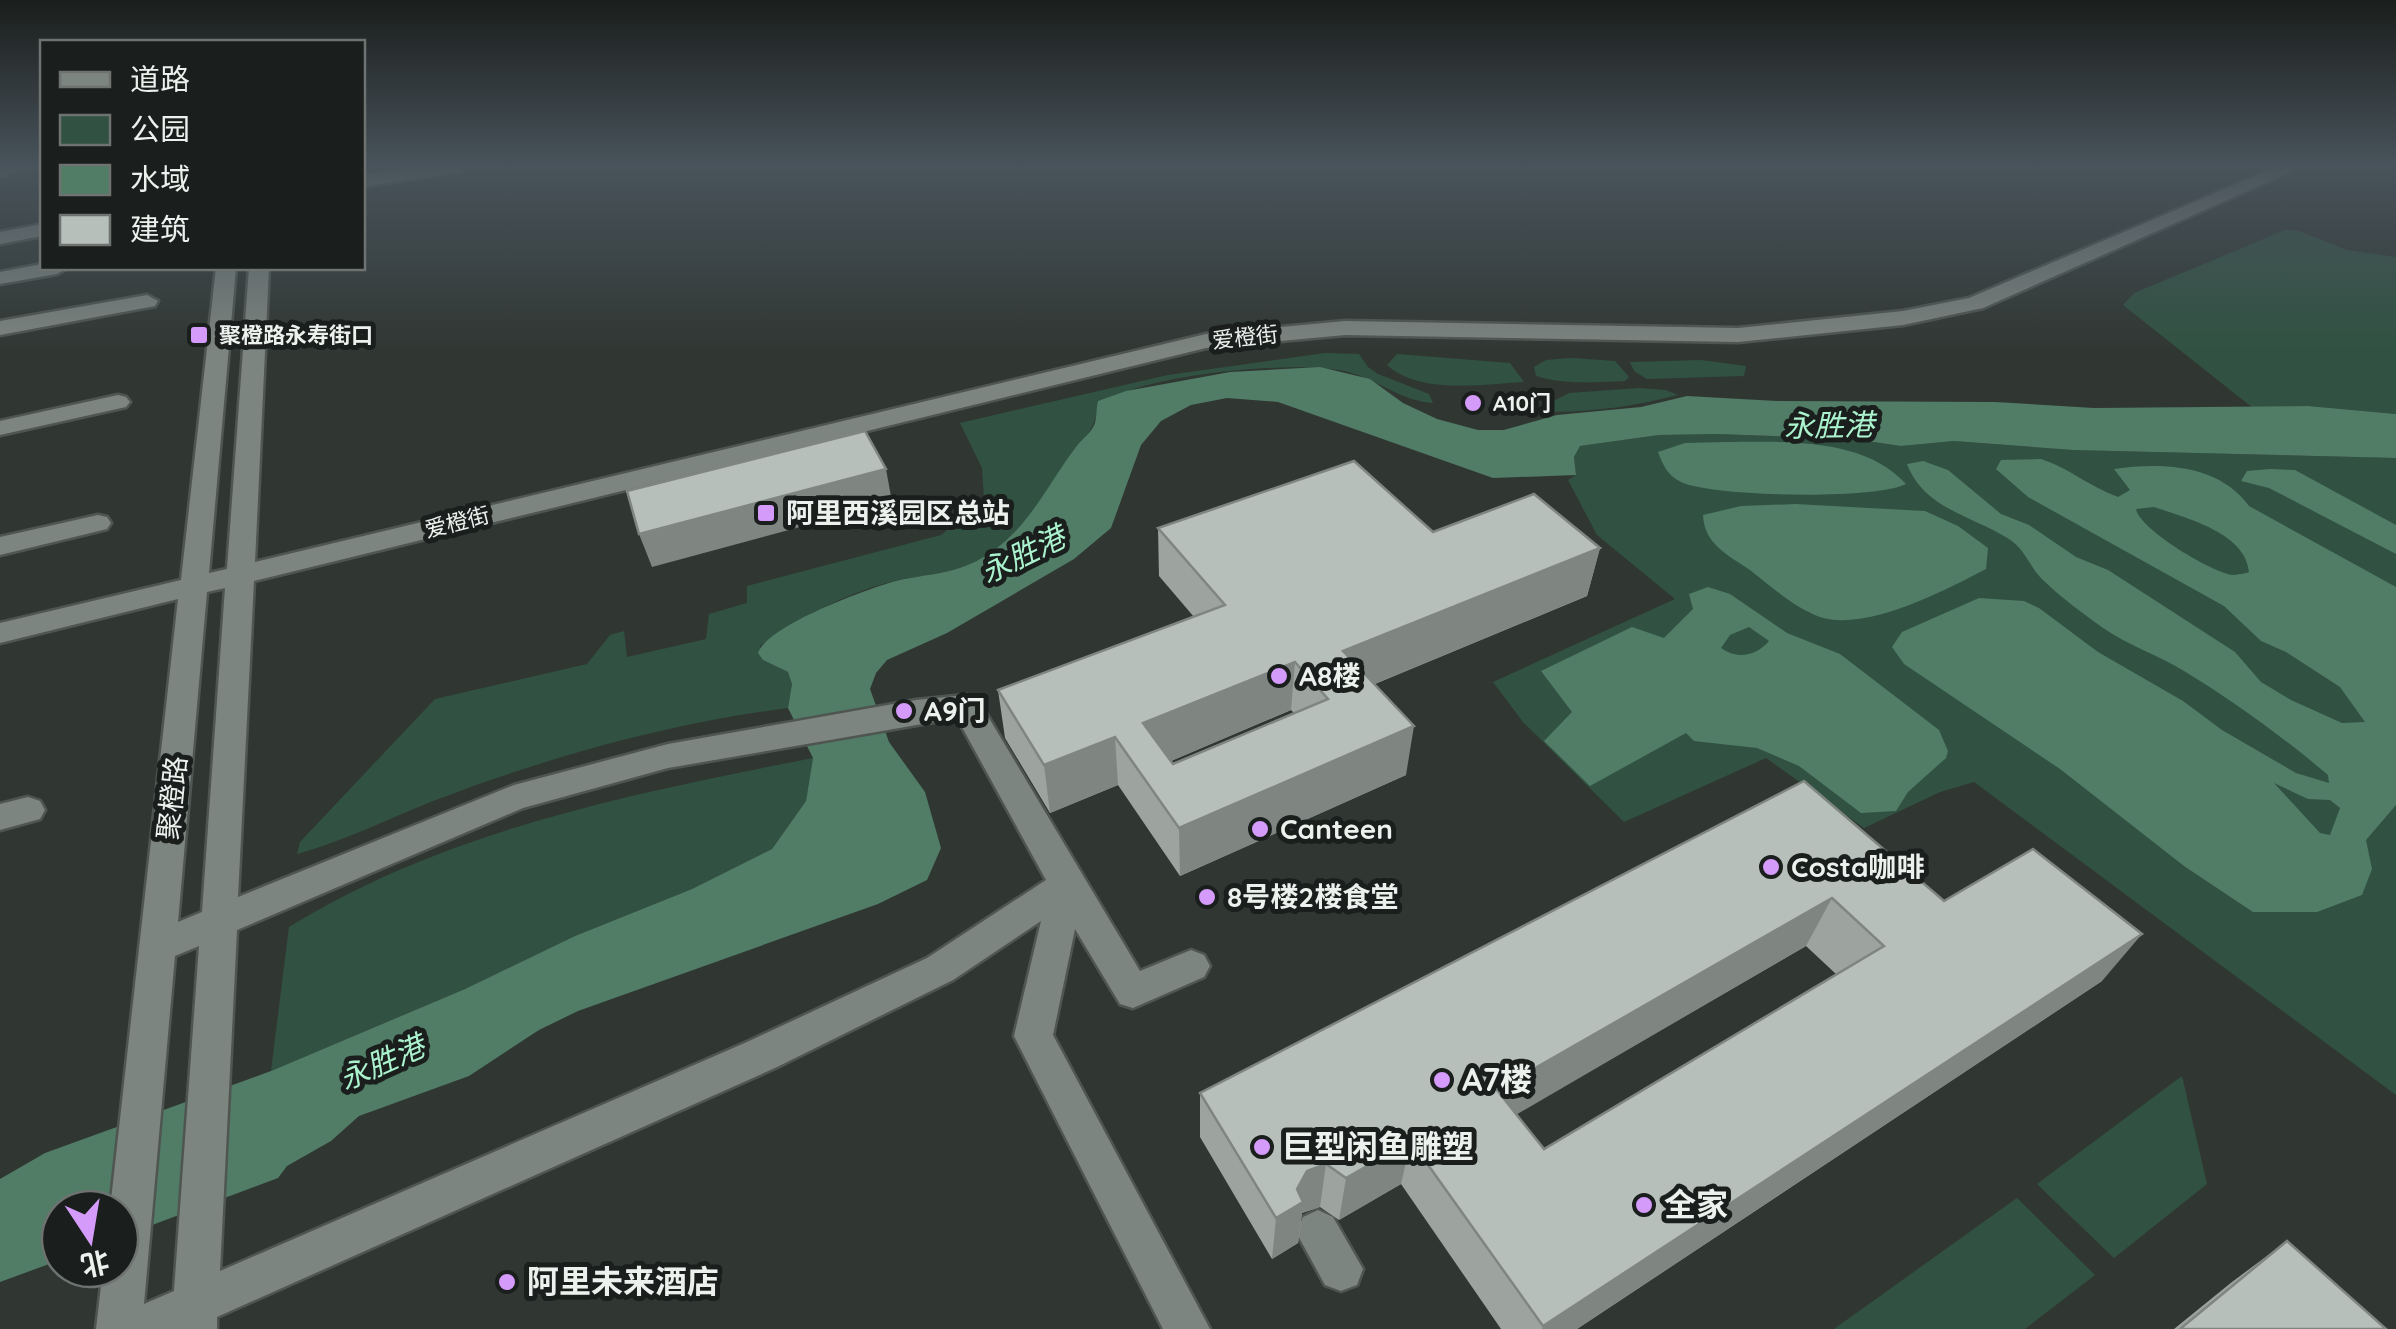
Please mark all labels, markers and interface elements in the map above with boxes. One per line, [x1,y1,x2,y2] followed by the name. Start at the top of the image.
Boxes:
[40,40,365,270] legend
[130,60,190,98] text: 道路
[130,110,190,148] text: 公园
[130,160,190,198] text: 水域
[130,210,190,248] text: 建筑
[1211,320,1279,354] street label: 爱橙街
[219,321,373,349] place label: 聚橙路永寿街口
[188,324,210,346] marker: 聚橙路永寿街口
[1493,389,1551,417] place label: A10门
[1462,392,1484,414] marker: A10门
[1784,405,1878,445] water label: 永胜港
[786,495,1010,530] place label: 阿里西溪园区总站
[422,500,492,544] street label: 爱橙街
[755,502,777,524] marker: 阿里西溪园区总站
[974,516,1075,591] water label: 永胜港
[1299,658,1360,693] place label: A8楼
[1268,665,1290,687] marker: A8楼
[924,693,986,728] place label: A9门
[893,700,915,722] marker: A9门
[150,754,193,842] street label: 聚橙路
[1280,811,1393,846] place label: Canteen
[1249,818,1271,840] marker: Canteen
[1791,849,1925,884] place label: Costa咖啡
[1760,856,1782,878] marker: Costa咖啡
[1227,879,1398,914] place label: 8号楼2楼食堂
[1196,886,1218,908] marker: 8号楼2楼食堂
[333,1025,434,1098] water label: 永胜港
[1462,1059,1532,1099] place label: A7楼
[1431,1069,1453,1091] marker: A7楼
[1282,1126,1474,1166] place label: 巨型闲鱼雕塑
[1251,1136,1273,1158] marker: 巨型闲鱼雕塑
[1664,1184,1728,1224] place label: 全家
[40,1189,140,1289] north arrow
[1633,1194,1655,1216] marker: 全家
[78,1244,113,1284] text: 北
[527,1261,719,1301] place label: 阿里未来酒店
[496,1271,518,1293] marker: 阿里未来酒店

